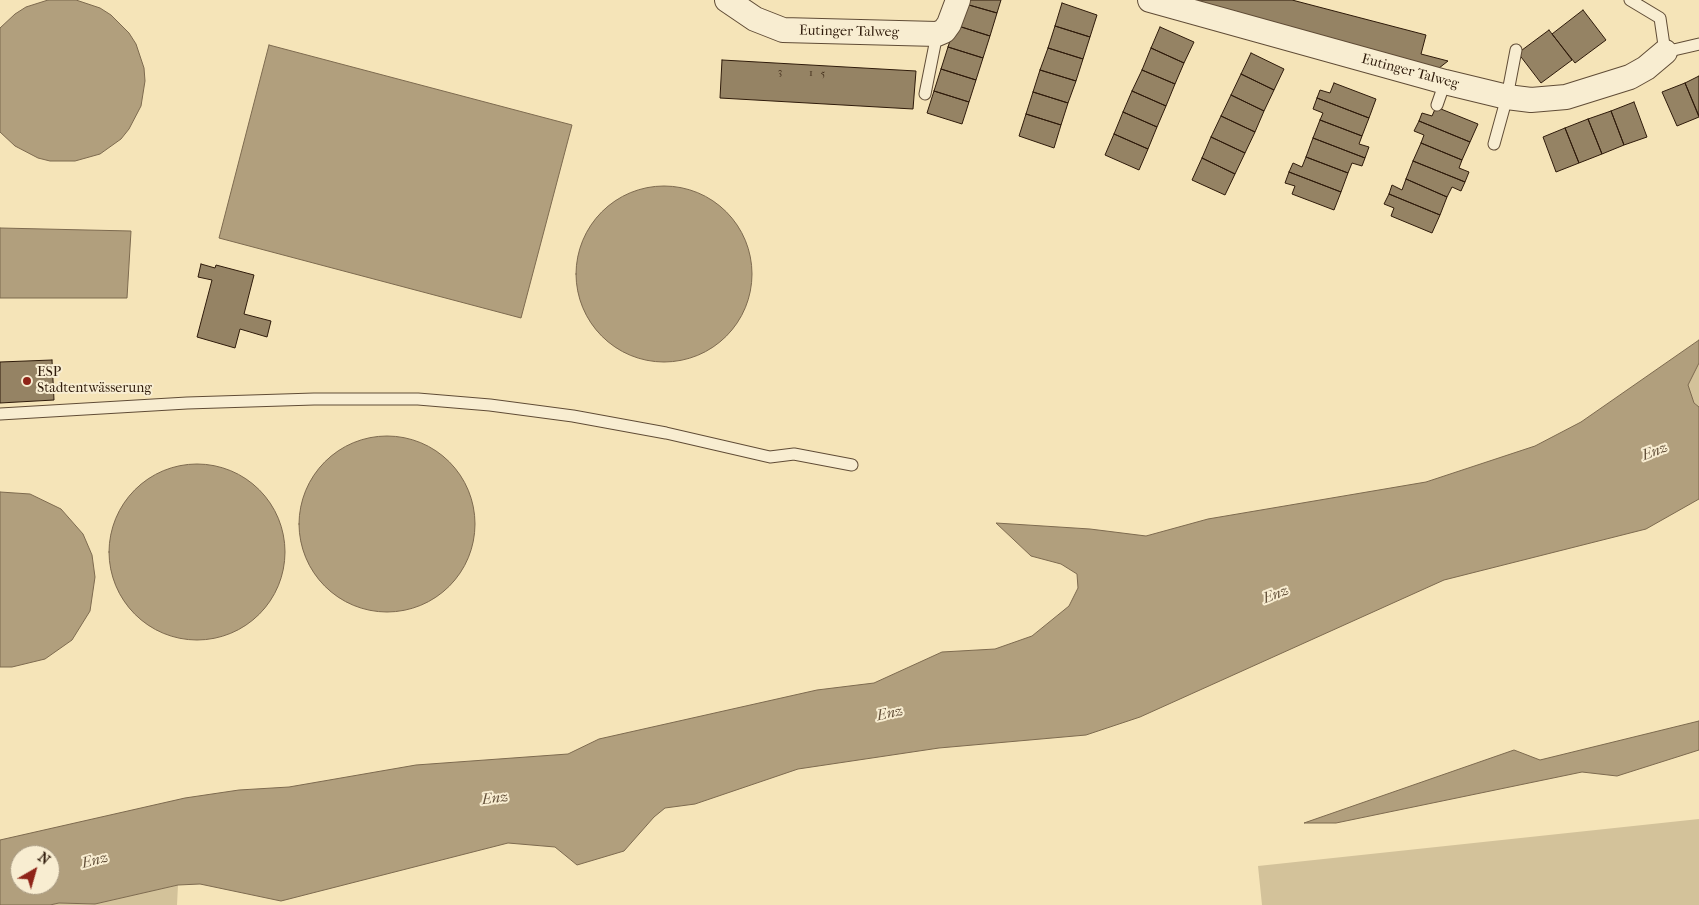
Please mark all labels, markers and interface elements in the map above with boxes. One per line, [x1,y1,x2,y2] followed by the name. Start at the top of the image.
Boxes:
[799,23,899,41] street label: Eutinger Talweg
[1360,51,1460,93] street label: Eutinger Talweg
[778,65,782,79] house number: 3
[809,66,813,80] house number: 1
[821,67,825,81] house number: 5
[37,365,152,398] place label: ESP Stadtentwässerung
[21,375,33,387] marker: ESP Stadtentwässerung
[1639,439,1671,465] water label: Enz
[1260,582,1292,608] water label: Enz
[875,702,905,726] water label: Enz
[481,788,509,810] water label: Enz
[10,845,60,895] north arrow
[35,849,53,869] text: N
[80,849,110,873] water label: Enz

